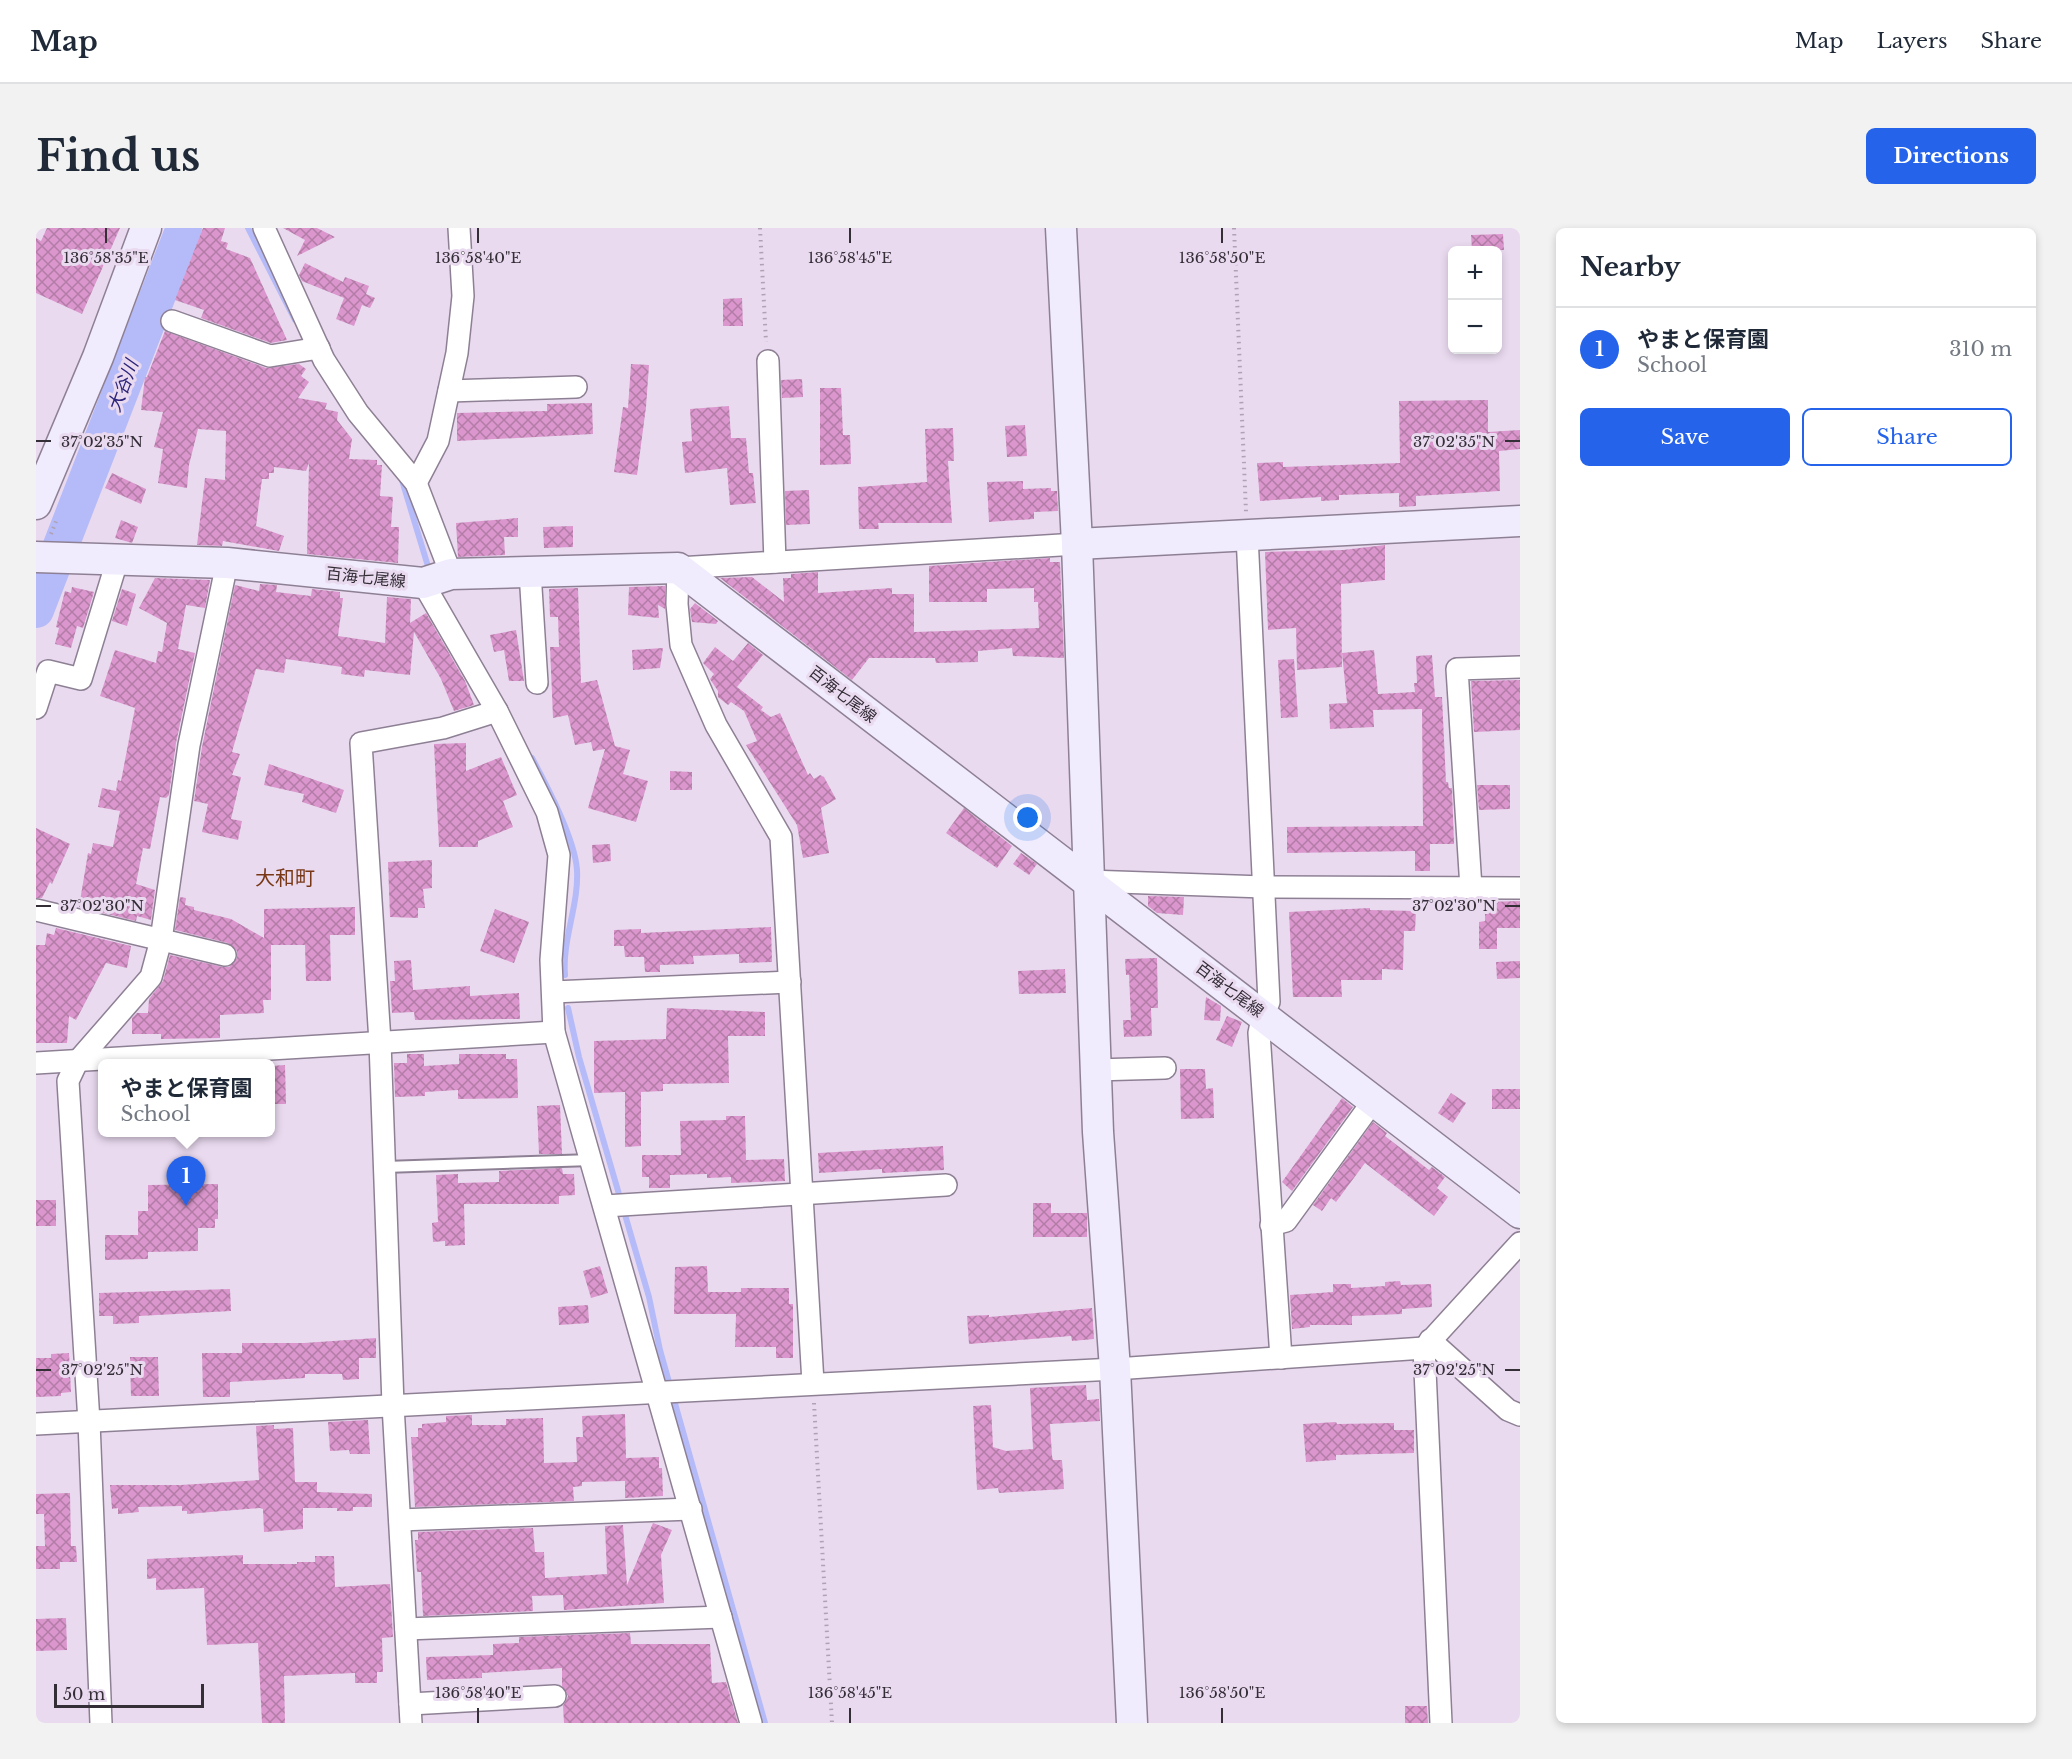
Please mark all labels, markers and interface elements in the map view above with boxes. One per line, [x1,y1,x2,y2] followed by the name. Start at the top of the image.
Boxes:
[30,24,98,59] text: Map
[1795,28,1844,54] text: Map
[1877,28,1948,54] text: Layers
[1981,28,2042,54] text: Share
[1866,128,2036,184] button: Directions
[36,130,200,182] text: Find us
[1448,246,1502,354] map controls
[1448,246,1502,300] button: +
[63,248,149,267] text: 136°58'35"E
[435,248,521,267] text: 136°58'40"E
[808,248,892,267] text: 136°58'45"E
[1179,248,1265,267] text: 136°58'50"E
[1580,251,1681,283] text: Nearby
[1448,300,1502,354] button: −
[1637,326,1769,353] text: やまと保育園
[1595,337,1604,361] text: 1
[1949,337,2012,361] text: 310 m
[1637,353,1707,377] text: School
[103,355,144,415] water label: 大谷川
[1580,408,1790,466] button: Save
[1802,408,2012,466] button: Share
[61,432,143,451] text: 37°02'35"N
[1413,432,1495,451] text: 37°02'35"N
[325,563,407,591] street label: 百海七尾線
[805,661,881,727] street label: 百海七尾線
[1013,803,1042,832] your location
[255,866,315,890] district label: 大和町
[60,896,144,915] text: 37°02'30"N
[1412,896,1496,915] text: 37°02'30"N
[1192,957,1268,1021] street label: 百海七尾線
[98,1059,275,1137] popup
[120,1075,253,1102] text: やまと保育園
[120,1102,191,1126] text: School
[166,1156,206,1206] pin: 1
[61,1360,143,1379] text: 37°02'25"N
[1413,1360,1495,1379] text: 37°02'25"N
[54,1681,204,1708] scale bar
[435,1683,521,1702] text: 136°58'40"E
[808,1683,892,1702] text: 136°58'45"E
[1179,1683,1265,1702] text: 136°58'50"E
[63,1684,105,1704] text: 50 m

